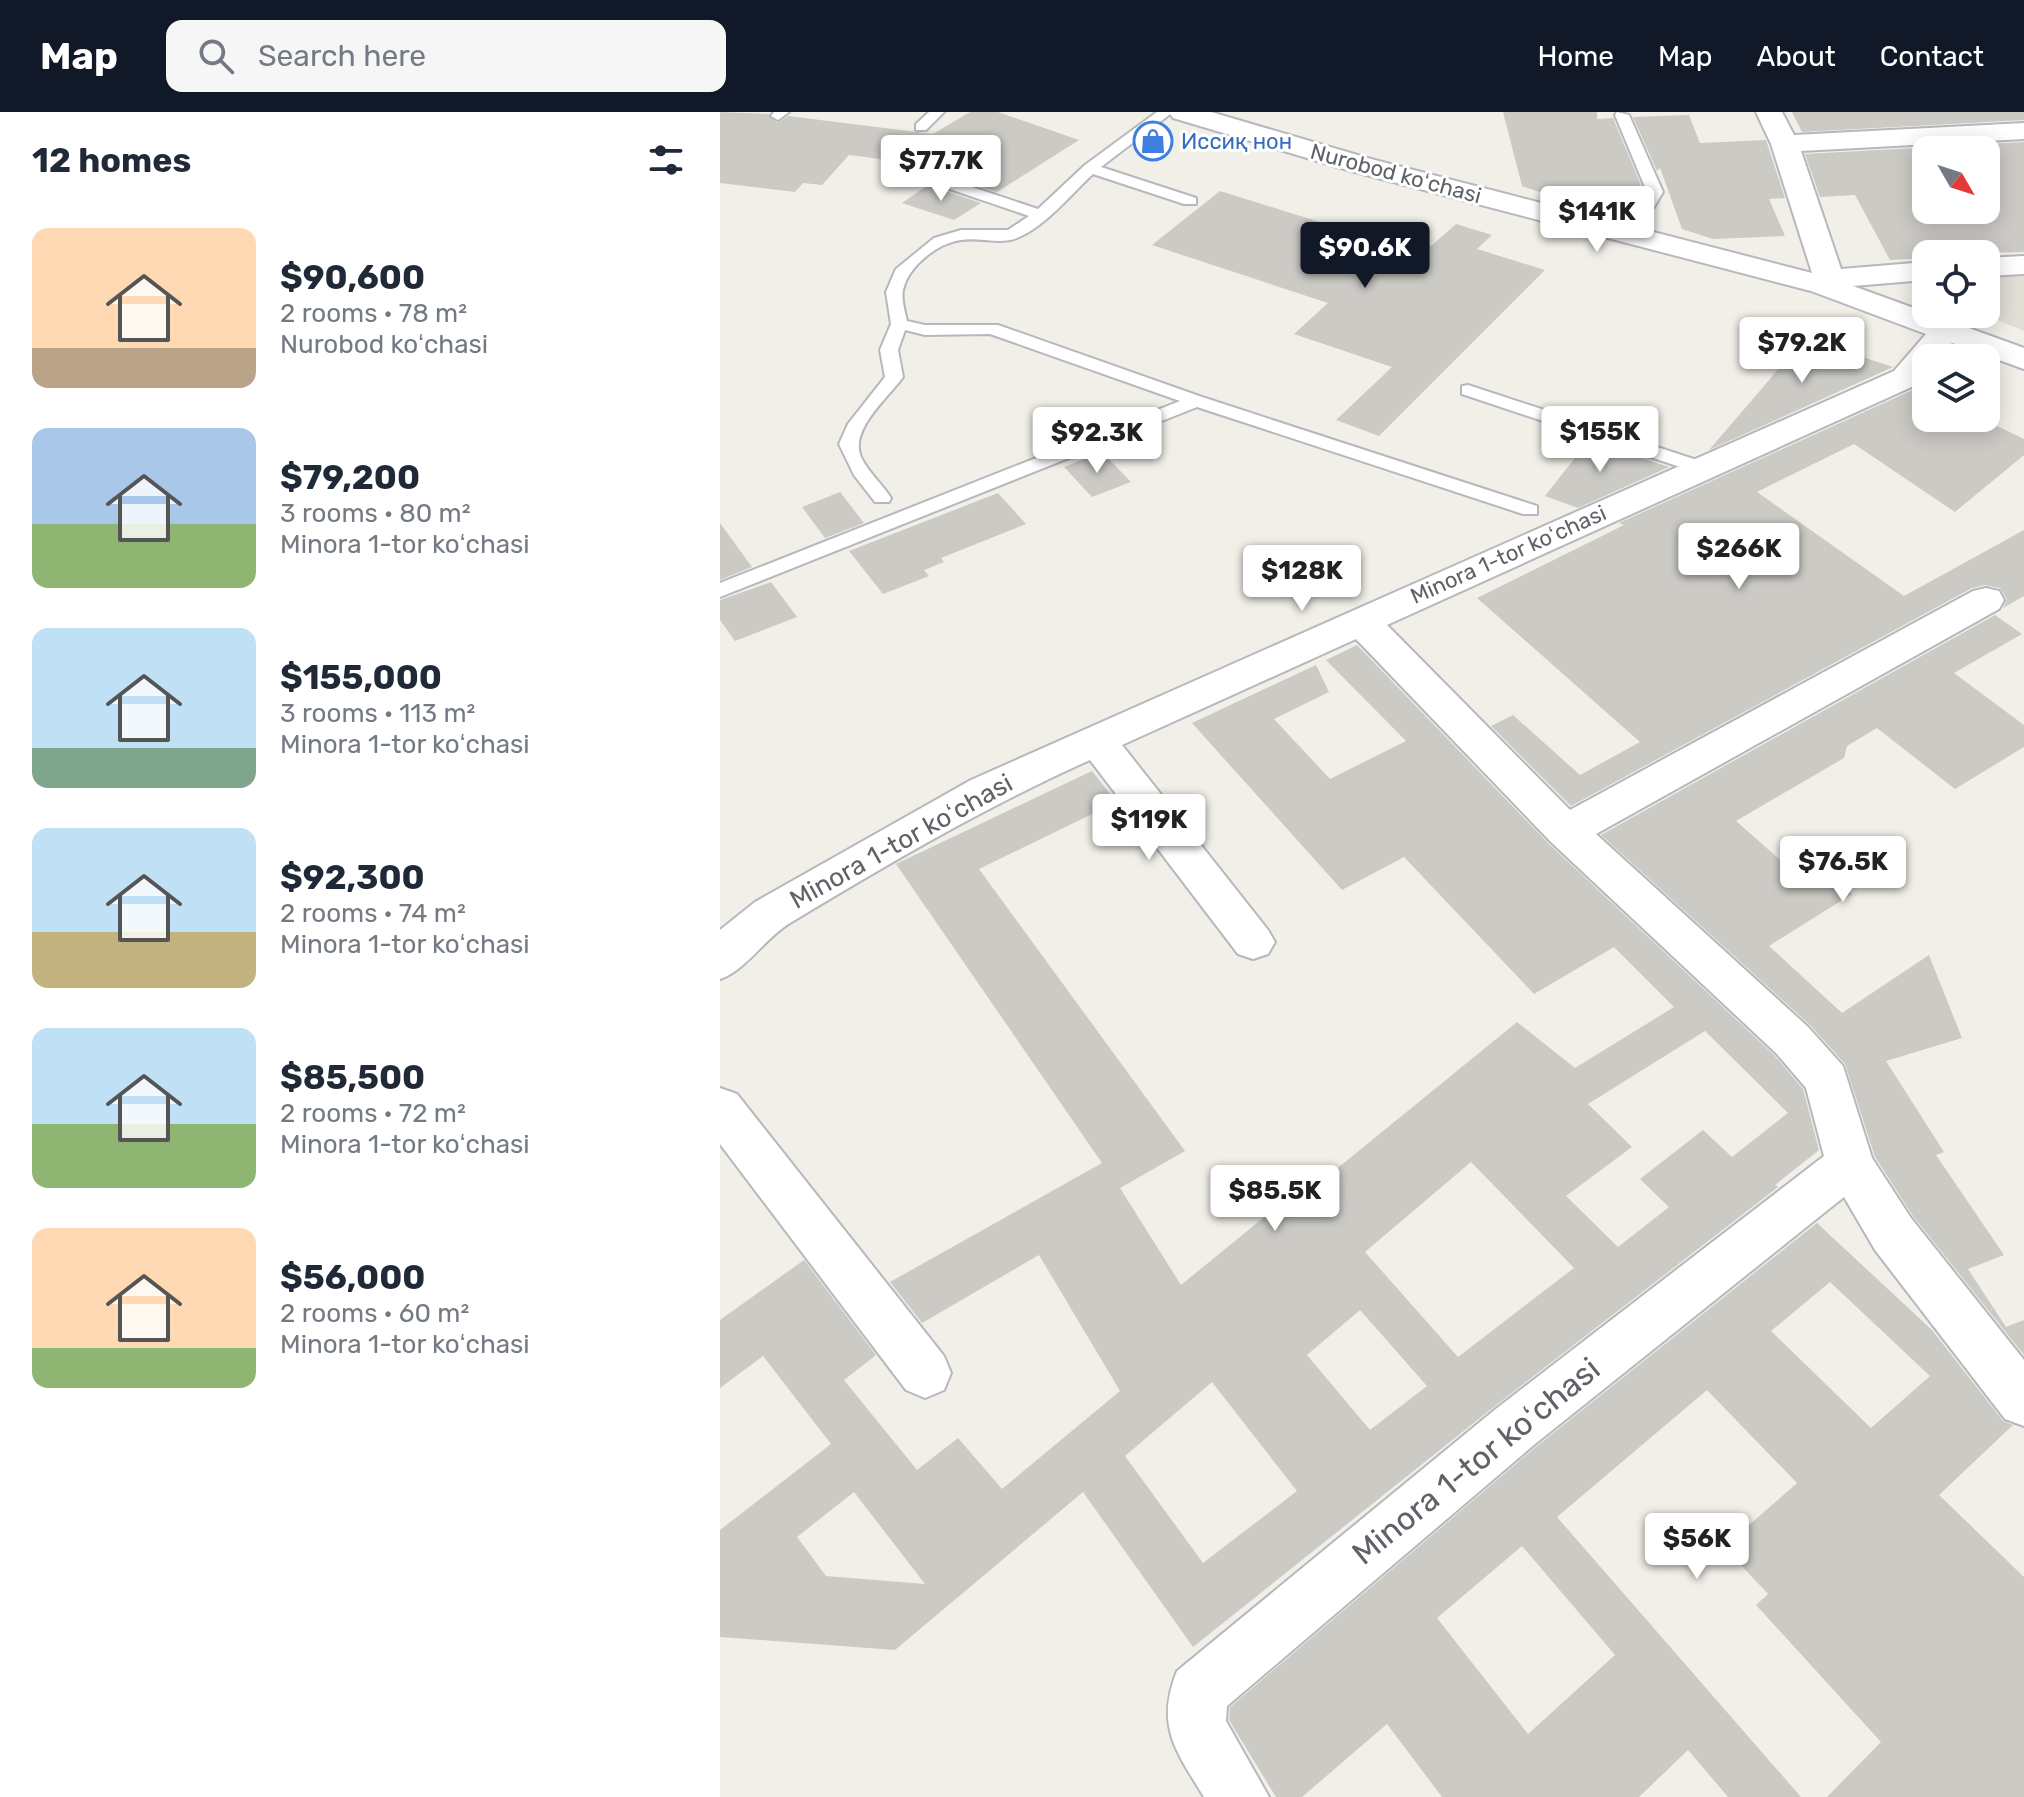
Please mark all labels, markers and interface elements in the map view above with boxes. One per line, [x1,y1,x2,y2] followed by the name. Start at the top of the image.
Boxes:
[166,20,726,92] search box
[40,33,118,79] text: Map
[194,34,238,78] icon: search
[258,38,426,74] text: Search here
[1537,40,1614,73] text: Home
[1658,40,1712,73] text: Map
[1756,40,1836,73] text: About
[1880,40,1984,73] text: Contact
[1132,120,1174,162] shop icon: Иссиқ нон
[1181,128,1292,155] place label: Иссиқ нон
[876,135,1006,203] pin: $77.7K
[1912,136,2000,224] north arrow
[1912,136,2000,432] map controls
[644,138,688,182] icon: filters
[1307,138,1484,209] street label: Nurobod koʻchasi
[32,140,191,181] text: 12 homes
[899,145,983,176] text: $77.7K
[1541,186,1653,254] pin: $141K
[1558,196,1636,227] text: $141K
[1300,222,1430,290] pin: $90.6K
[1319,232,1411,263] text: $90.6K
[1912,240,2000,328] button: locate
[280,257,425,298] text: $90,600
[96,260,192,356] icon: home
[280,298,467,329] text: 2 rooms · 78 m²
[1737,317,1867,385] pin: $79.2K
[1757,327,1847,358] text: $79.2K
[280,329,488,360] text: Nurobod koʻchasi
[1912,344,2000,432] button: layers
[1544,406,1656,474] pin: $155K
[1032,407,1162,475] pin: $92.3K
[1559,416,1641,447] text: $155K
[1051,417,1143,448] text: $92.3K
[280,457,420,498] text: $79,200
[96,460,192,556] icon: home
[280,498,471,529] text: 3 rooms · 80 m²
[1406,499,1610,610] street label: Minora 1-tor koʻchasi
[1683,523,1795,591] pin: $266K
[280,529,530,560] text: Minora 1-tor koʻchasi
[1696,533,1782,564] text: $266K
[1246,545,1358,613] pin: $128K
[1261,555,1343,586] text: $128K
[280,657,442,698] text: $155,000
[96,660,192,756] icon: home
[280,698,475,729] text: 3 rooms · 113 m²
[280,729,530,760] text: Minora 1-tor koʻchasi
[785,767,1018,916] street label: Minora 1-tor koʻchasi
[1093,794,1205,862] pin: $119K
[1110,804,1188,835] text: $119K
[1778,836,1908,904] pin: $76.5K
[1798,846,1888,877] text: $76.5K
[280,857,425,898] text: $92,300
[96,860,192,956] icon: home
[280,898,466,929] text: 2 rooms · 74 m²
[280,929,530,960] text: Minora 1-tor koʻchasi
[280,1057,425,1098] text: $85,500
[96,1060,192,1156] icon: home
[280,1098,466,1129] text: 2 rooms · 72 m²
[280,1129,530,1160] text: Minora 1-tor koʻchasi
[1210,1165,1340,1233] pin: $85.5K
[1228,1175,1322,1206] text: $85.5K
[280,1257,425,1298] text: $56,000
[96,1260,192,1356] icon: home
[280,1298,469,1329] text: 2 rooms · 60 m²
[280,1329,530,1360] text: Minora 1-tor koʻchasi
[1345,1350,1607,1572] street label: Minora 1-tor koʻchasi
[1650,1513,1744,1581] pin: $56K
[1663,1523,1731,1554] text: $56K

